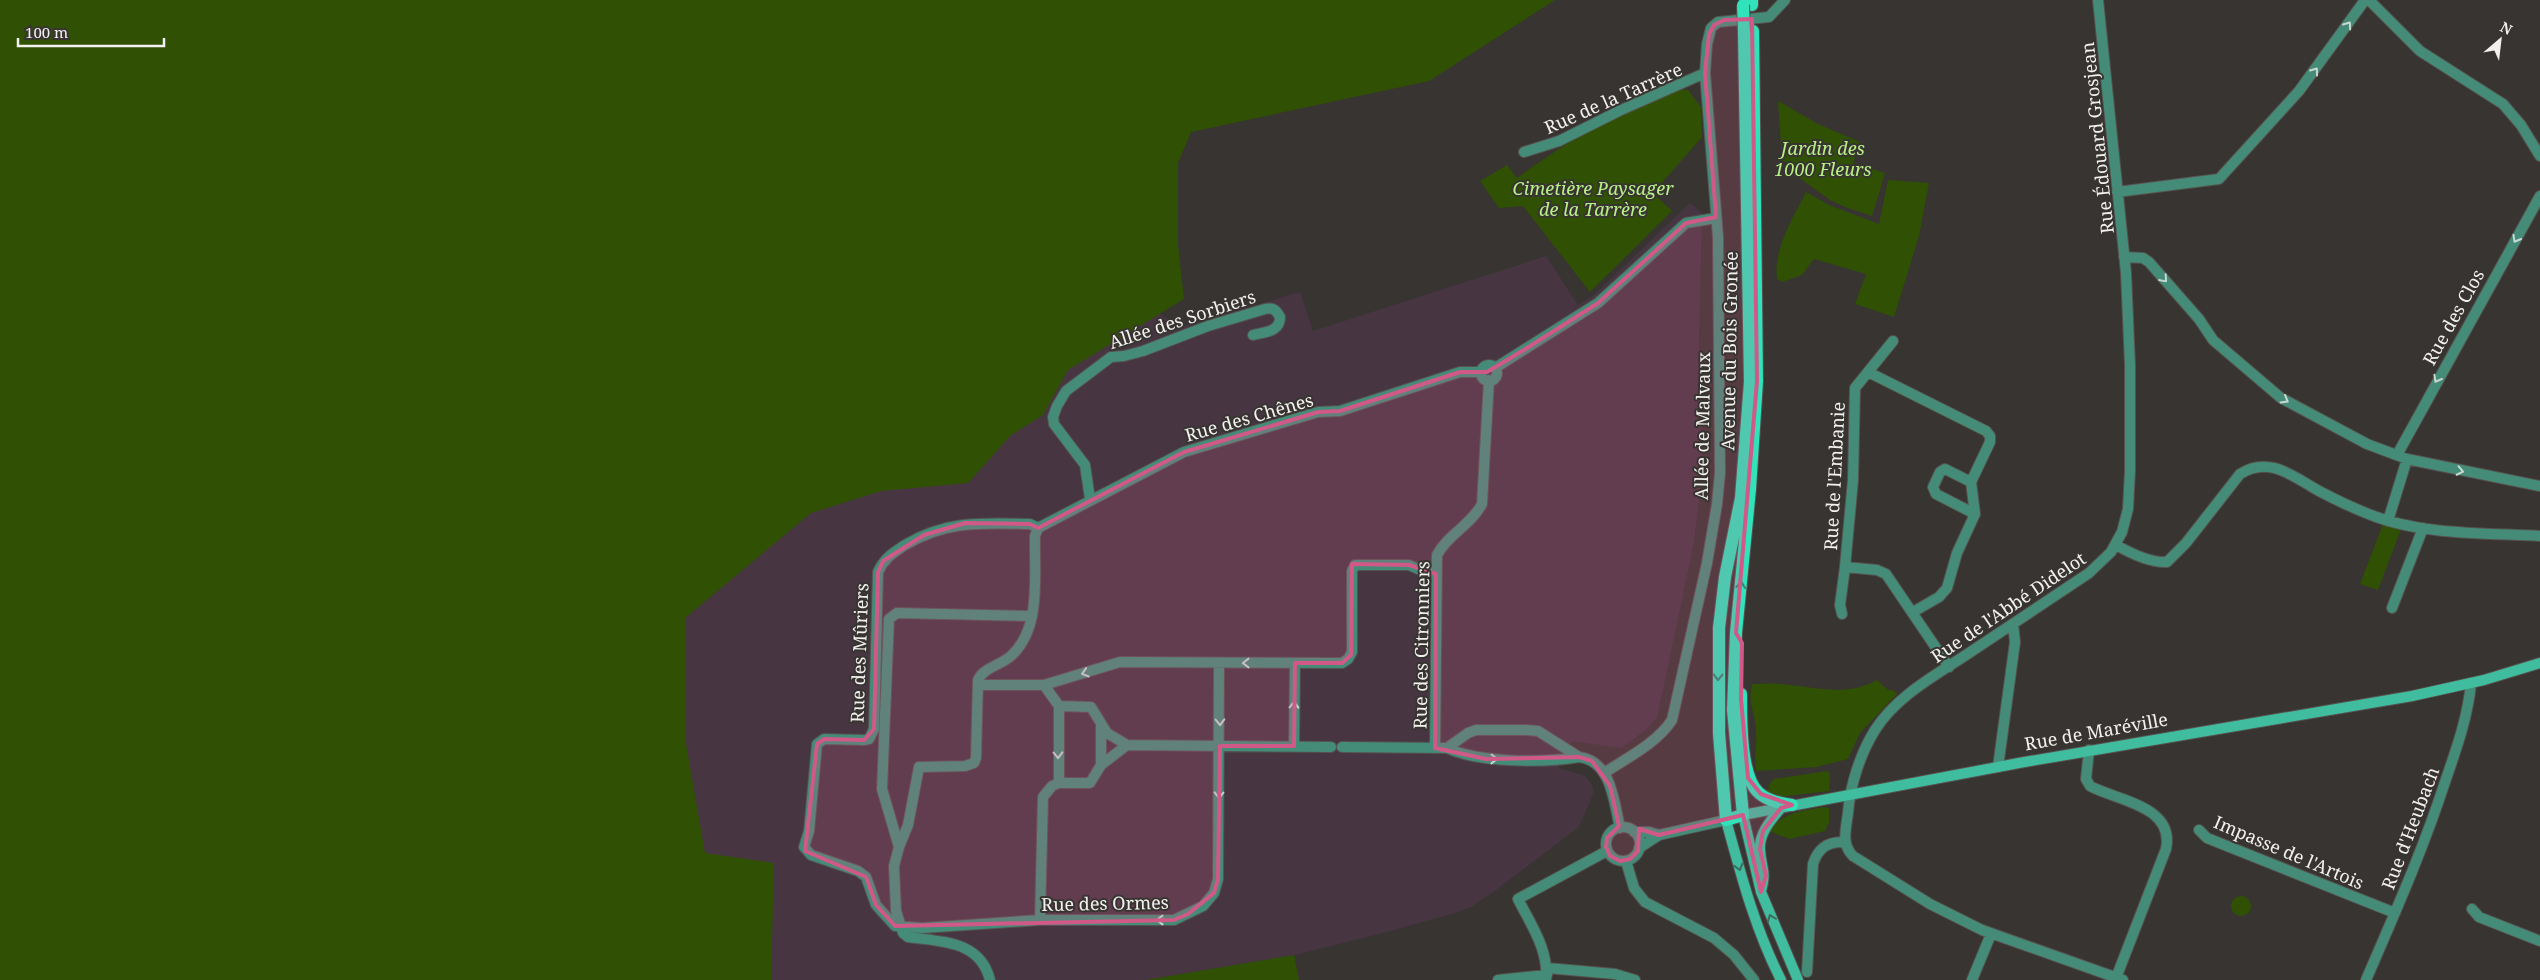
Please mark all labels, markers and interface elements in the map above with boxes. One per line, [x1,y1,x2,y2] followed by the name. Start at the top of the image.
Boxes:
[18,15,164,47] scale bar
[2475,15,2525,65] north arrow
[2497,17,2516,39] text: N
[2342,21,2351,31] one-way arrow
[25,22,68,42] text: 100 m
[2075,41,2119,235] street label: Rue Édouard Grosjean
[1540,57,1686,139] street label: Rue de la Tarrère
[2309,68,2317,77] one-way arrow
[1774,136,1872,181] park label: Jardin des 1000 Fleurs
[1512,176,1674,221] park label: Cimetière Paysager de la Tarrère
[2512,233,2522,242] one-way arrow
[1715,251,1743,451] street label: Avenue du Bois Gronée
[2417,265,2489,369] street label: Rue des Clos
[2158,273,2167,282] one-way arrow
[1106,284,1258,354] street label: Allée des Sorbiers
[1689,351,1715,500] street label: Allée de Malvaux
[2433,374,2443,383] one-way arrow
[1182,387,1316,447] street label: Rue des Chênes
[2279,394,2288,404] one-way arrow
[1818,401,1850,551] street label: Rue de l'Embanie
[2456,465,2465,476] one-way arrow
[1926,546,2090,668] street label: Rue de l'Abbé Didelot
[1408,561,1434,729] street label: Rue des Citronniers
[1735,580,1746,588] one-way arrow
[845,583,873,723] street label: Rue des Mûriers
[1242,658,1250,668] one-way arrow
[1081,667,1090,677] one-way arrow
[1713,674,1723,681] one-way arrow
[1289,701,1299,708] one-way arrow
[2023,707,2169,755] street label: Rue de Maréville
[1215,718,1225,726] one-way arrow
[1053,752,1063,759] one-way arrow
[1490,754,1498,764] one-way arrow
[2376,763,2444,893] street label: Rue d'Heubach
[1214,791,1224,799] one-way arrow
[2210,810,2368,894] street label: Impasse de l'Artois
[1733,862,1743,870] one-way arrow
[1041,890,1169,916] street label: Rue des Ormes
[1155,915,1163,925] one-way arrow
[1767,915,1777,923] one-way arrow

